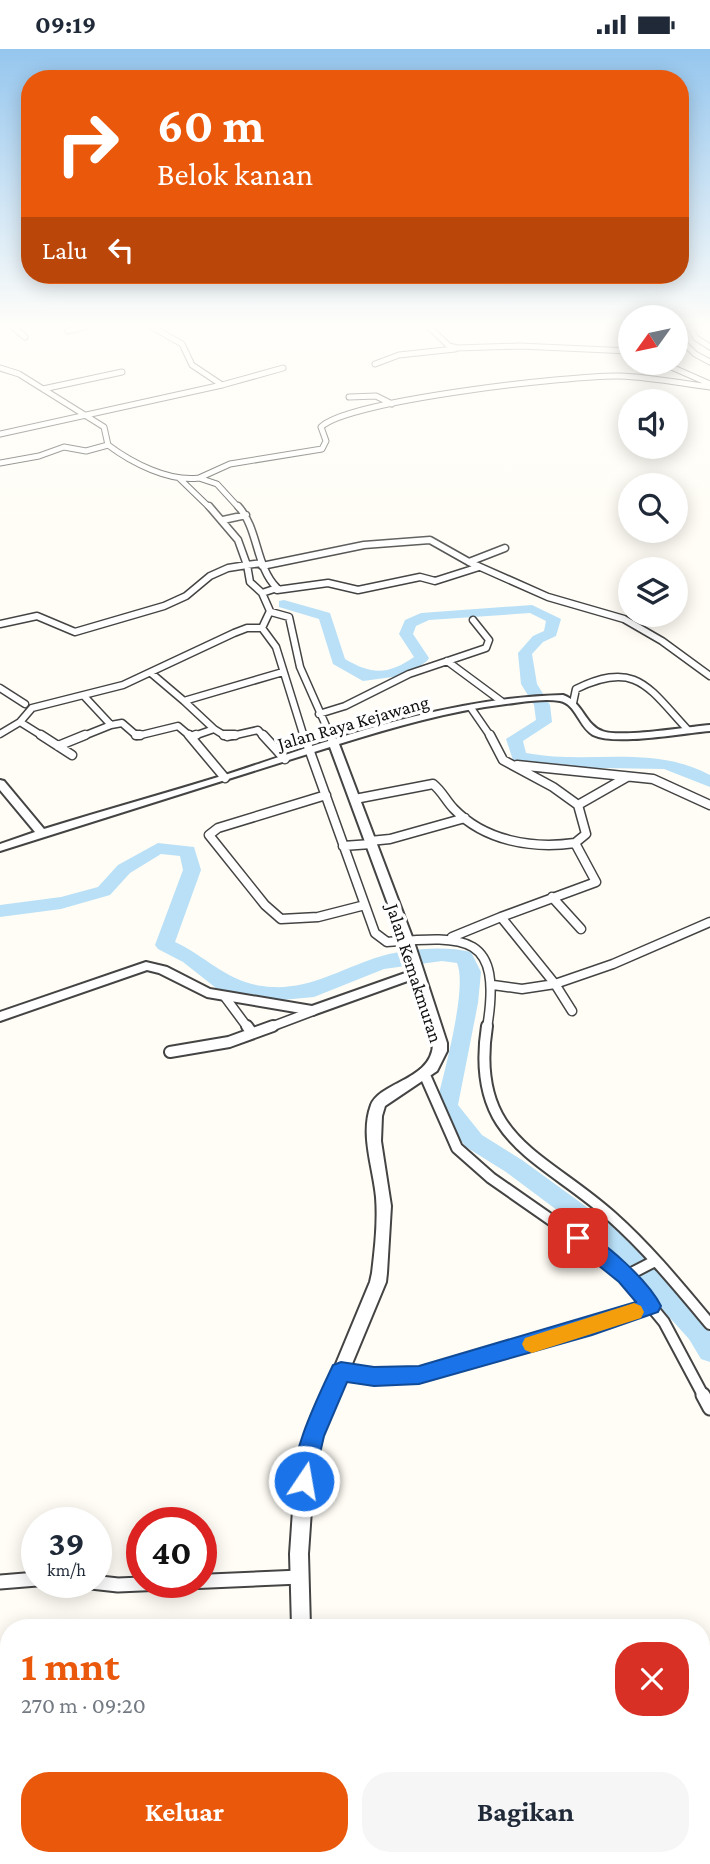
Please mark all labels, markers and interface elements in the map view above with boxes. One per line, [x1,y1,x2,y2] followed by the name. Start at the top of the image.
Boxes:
[35,10,96,39] text: 09:19
[42,98,133,189] icon: right
[157,98,264,153] text: 60 m
[157,156,313,192] text: Belok kanan
[102,231,140,269] icon: left
[42,236,88,265] text: Lalu
[618,305,688,375] north arrow
[618,305,688,627] map controls
[618,389,688,459] button: sound
[618,473,688,543] button: search
[618,557,688,627] button: layers
[273,691,432,756] street label: Jalan Raya Kejawang
[382,899,447,1045] street label: Jalan Kemakmuran
[548,1208,608,1268] pin
[559,1219,597,1257] icon: arrive
[267,1444,341,1518] position arrow
[126,1507,217,1598] speed limit sign: 40
[48,1524,85,1563] text: 39
[47,1560,86,1580] text: km/h
[21,1642,120,1689] text: 1 mnt
[615,1642,689,1716] button: close
[21,1692,146,1718] text: 270 m · 09:20
[21,1772,348,1852] button: Keluar
[362,1772,689,1852] button: Bagikan

